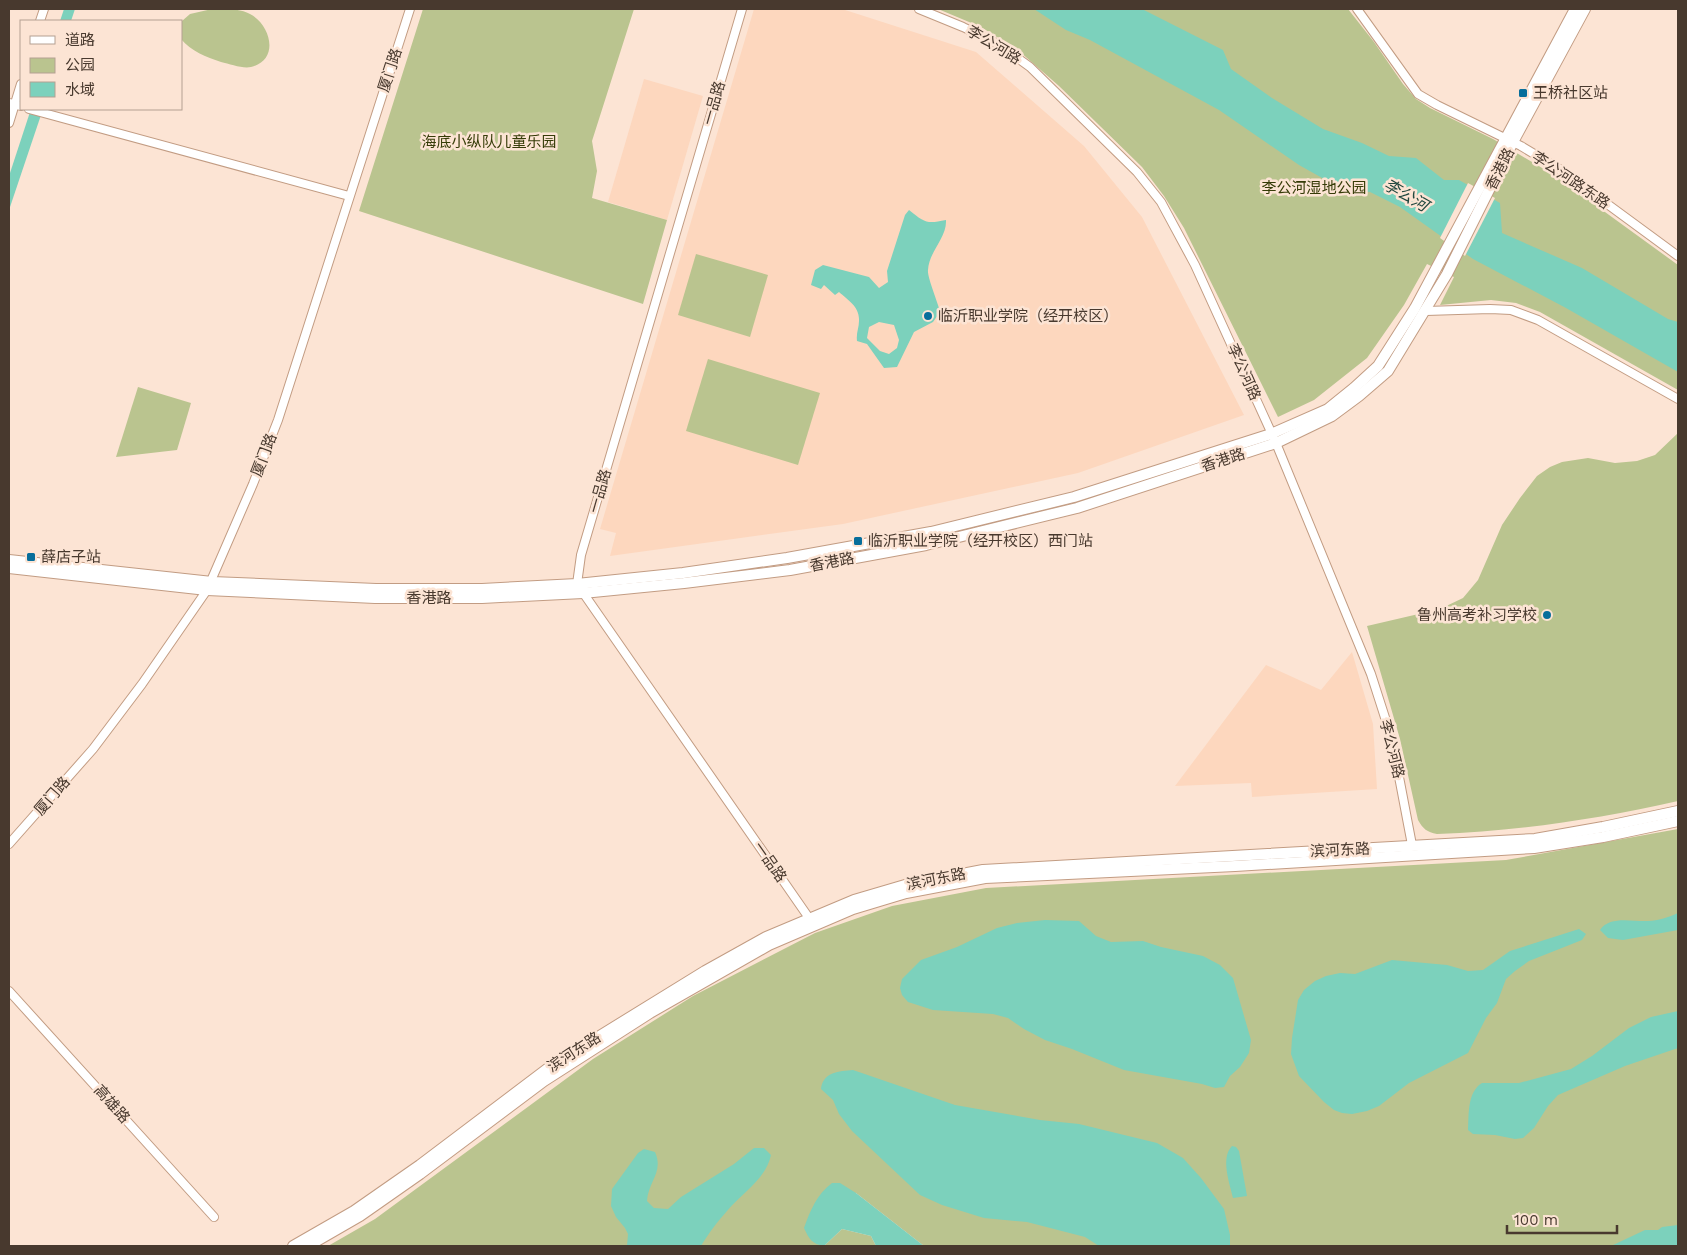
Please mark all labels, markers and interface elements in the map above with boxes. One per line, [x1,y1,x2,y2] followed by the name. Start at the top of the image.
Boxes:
[20,20,182,110] legend
[964,22,1024,68] street label: 李公河路
[65,31,95,49] text: 道路
[374,46,406,94] street label: 厦门路
[65,56,95,74] text: 公园
[699,79,729,127] street label: 一品路
[65,81,95,99] text: 水域
[1533,84,1608,102] place label: 王桥社区站
[1517,87,1529,99] marker: 王桥社区站
[421,133,557,151] park label: 海底小纵队儿童乐园
[1482,145,1518,193] street label: 香港路
[1529,147,1613,213] street label: 李公河路东路
[1380,175,1434,217] water label: 李公河
[1261,179,1367,197] park label: 李公河湿地公园
[938,307,1118,325] place label: 临沂职业学院（经开校区）
[922,310,934,322] marker: 临沂职业学院（经开校区）
[1224,341,1264,403] street label: 李公河路
[248,431,280,479] street label: 厦门路
[1199,444,1247,476] street label: 香港路
[585,467,615,515] street label: 一品路
[868,532,1093,550] place label: 临沂职业学院（经开校区）西门站
[852,535,864,547] marker: 临沂职业学院（经开校区）西门站
[41,548,101,566] place label: 薛店子站
[808,549,856,575] street label: 香港路
[25,551,37,563] marker: 薛店子站
[406,589,452,607] street label: 香港路
[1417,606,1537,624] place label: 鲁州高考补习学校
[1541,609,1553,621] marker: 鲁州高考补习学校
[1376,718,1408,780] street label: 李公河路
[30,773,74,819] street label: 厦门路
[750,838,790,886] street label: 一品路
[1310,839,1370,861] street label: 滨河东路
[905,864,967,894] street label: 滨河东路
[544,1028,604,1076] street label: 滨河东路
[90,1081,134,1127] street label: 高雄路
[1507,1202,1617,1234] scale bar
[1514,1211,1558,1229] text: 100 m

